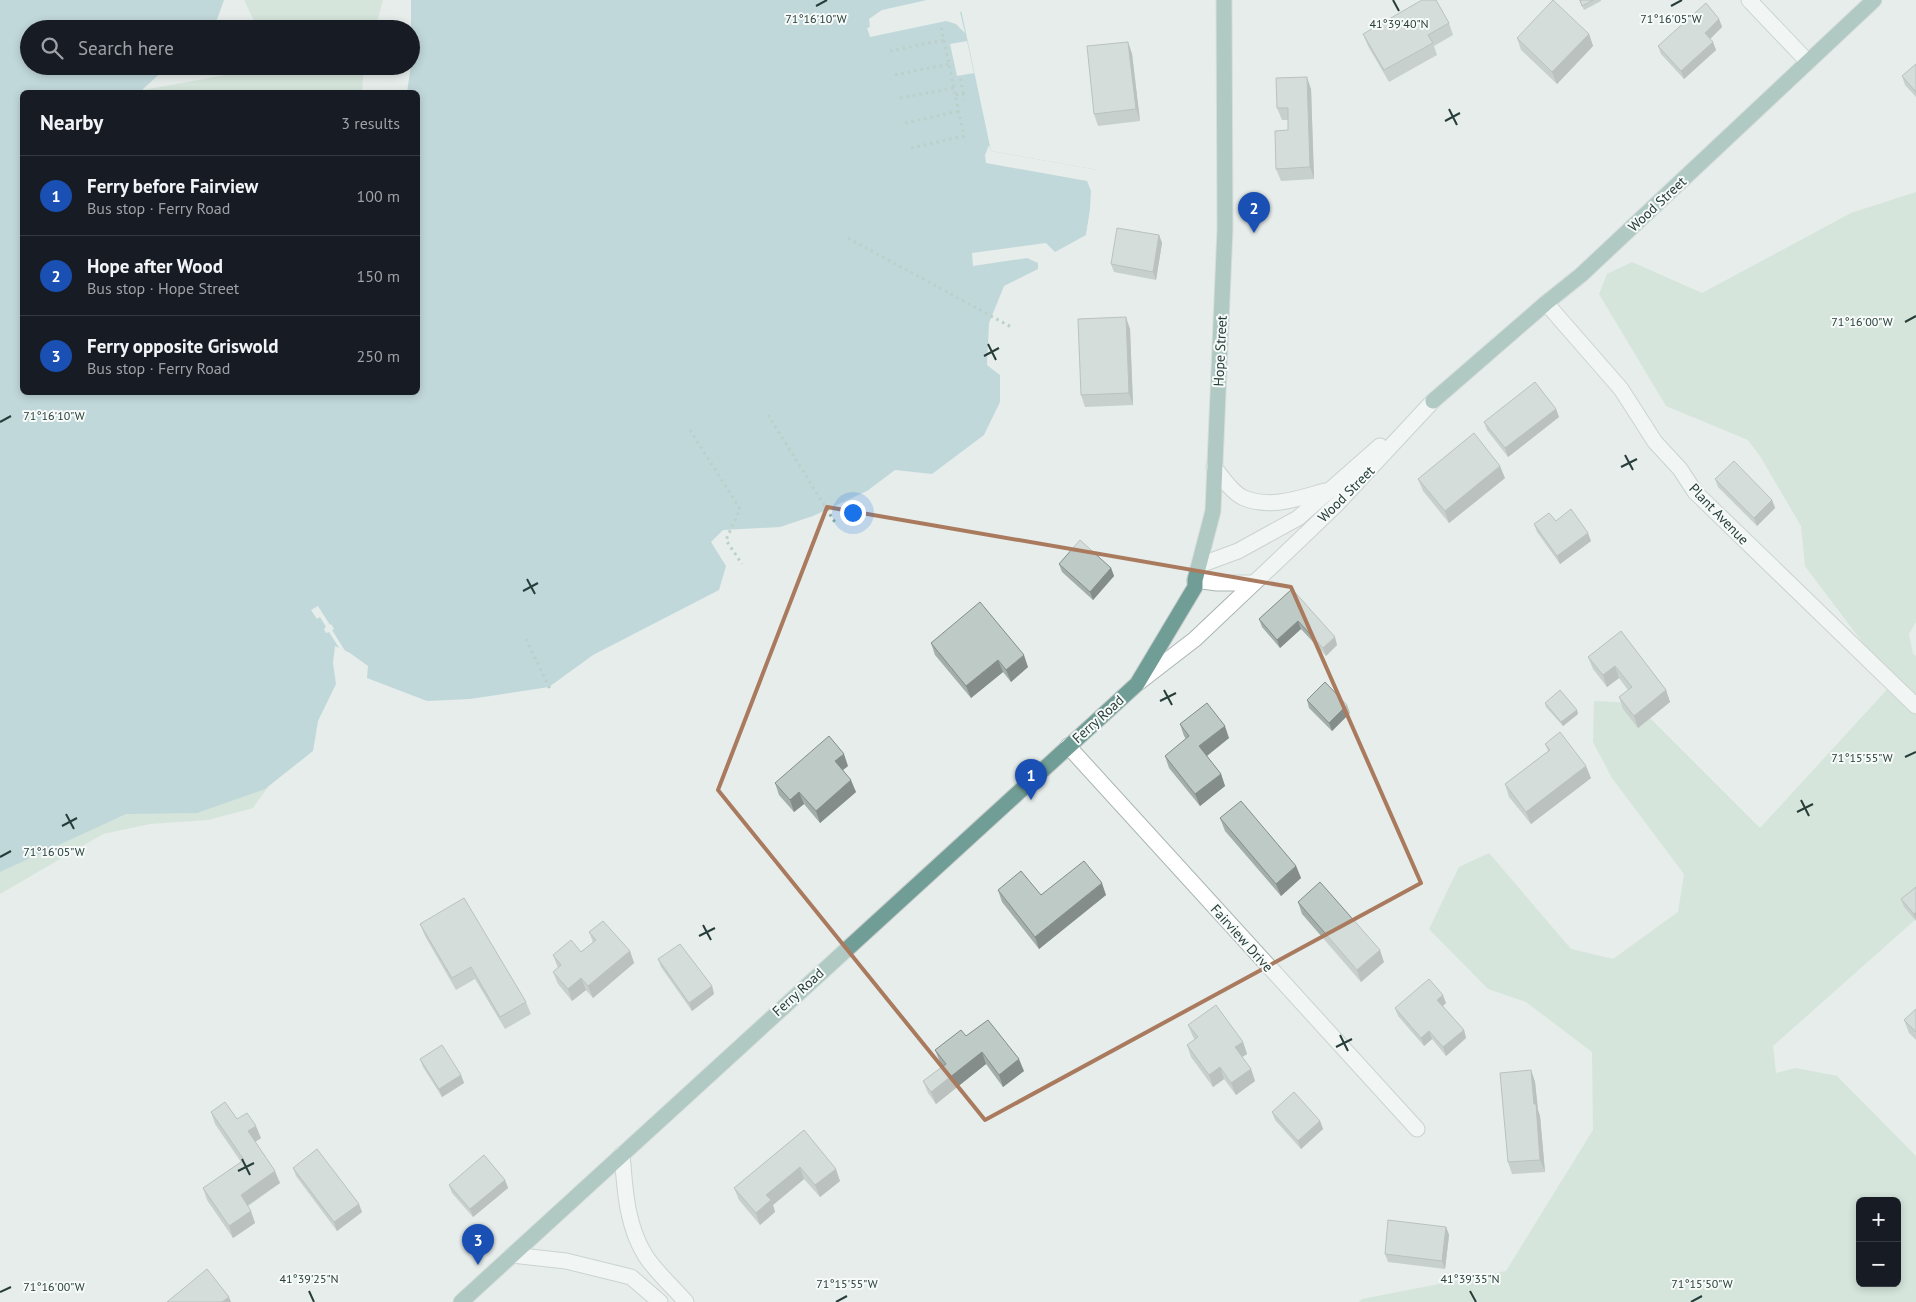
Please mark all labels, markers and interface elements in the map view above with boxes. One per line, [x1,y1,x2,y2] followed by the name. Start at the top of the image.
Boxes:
[785,11,847,26] text: 71°16'10"W
[1640,11,1702,26] text: 71°16'05"W
[1369,16,1429,31] text: 41°39'40"N
[20,20,420,75] search box
[38,34,66,62] icon: search
[78,36,174,60] text: Search here
[40,109,103,136] text: Nearby
[341,113,400,133] text: 3 results
[1624,172,1690,235] street label: Wood Street
[87,174,258,198] text: Ferry before Fairview
[51,186,61,206] text: 1
[357,186,400,206] text: 100 m
[1238,192,1270,233] pin: 2
[87,198,230,218] text: Bus stop · Ferry Road
[87,254,223,278] text: Hope after Wood
[51,266,61,286] text: 2
[357,266,400,286] text: 150 m
[87,278,239,298] text: Bus stop · Hope Street
[1831,314,1893,329] text: 71°16'00"W
[1209,315,1231,387] street label: Hope Street
[87,334,279,358] text: Ferry opposite Griswold
[51,346,61,366] text: 3
[357,346,400,366] text: 250 m
[87,358,230,378] text: Bus stop · Ferry Road
[23,408,85,423] text: 71°16'10"W
[1314,462,1378,526] street label: Wood Street
[1685,480,1753,548] street label: Plant Avenue
[840,500,866,526] your location
[1068,691,1128,747] street label: Ferry Road
[1831,750,1893,765] text: 71°15'55"W
[1015,759,1047,800] pin: 1
[23,844,85,859] text: 71°16'05"W
[1207,900,1277,976] street label: Fairview Drive
[768,964,828,1020] street label: Ferry Road
[1856,1197,1901,1287] map controls
[1856,1197,1901,1242] button: +
[462,1224,494,1265] pin: 3
[1856,1242,1901,1287] button: −
[279,1271,339,1286] text: 41°39'25"N
[1440,1271,1500,1286] text: 41°39'35"N
[816,1276,878,1291] text: 71°15'55"W
[1671,1276,1733,1291] text: 71°15'50"W
[23,1279,85,1294] text: 71°16'00"W

